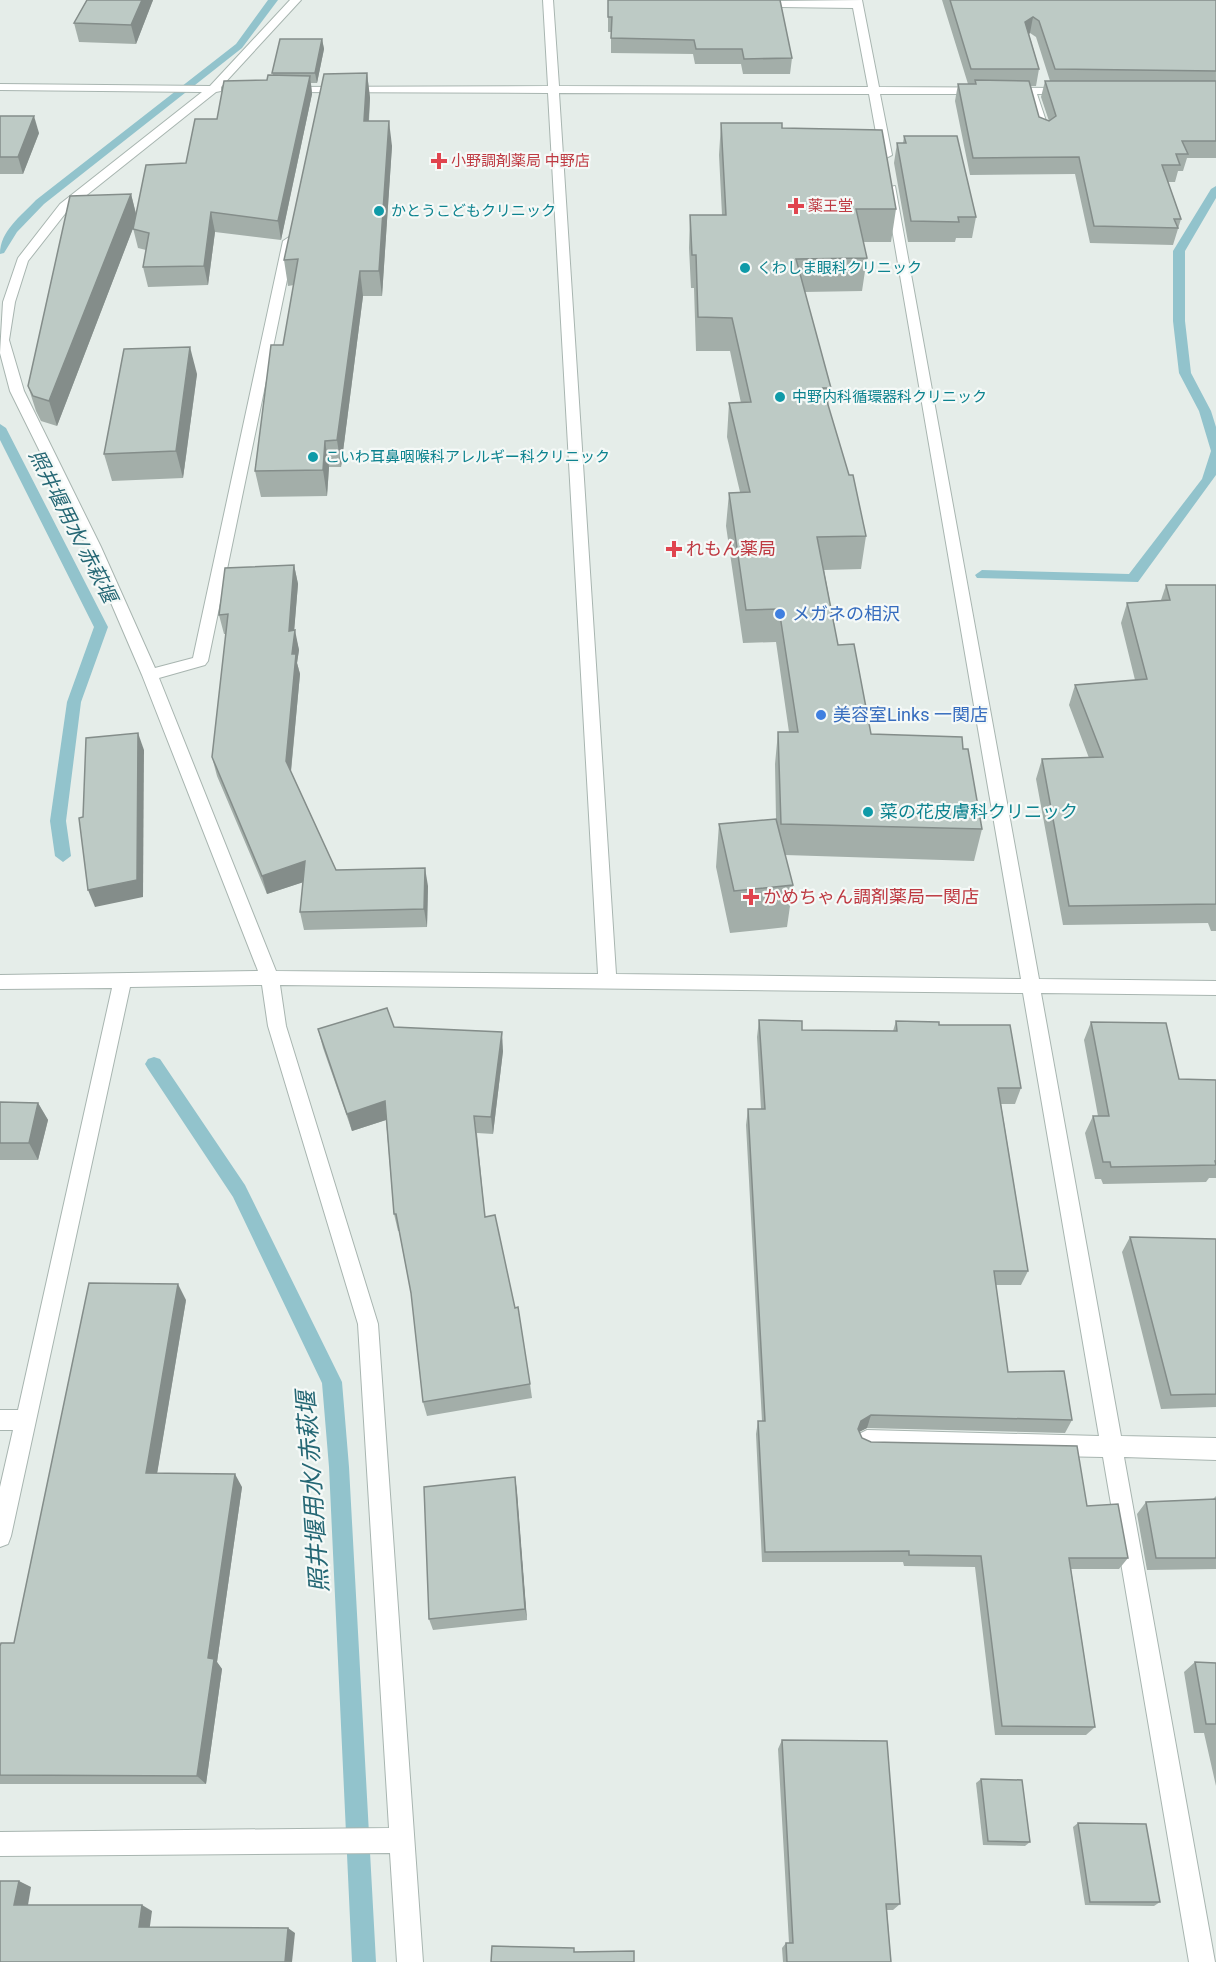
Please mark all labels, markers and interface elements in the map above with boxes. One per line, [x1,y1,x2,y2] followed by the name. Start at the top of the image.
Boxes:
[451,152,590,170] place label: 小野調剤薬局 中野店
[432,154,446,168] marker: 小野調剤薬局 中野店
[808,197,853,215] place label: 薬王堂
[789,199,803,213] marker: 薬王堂
[391,202,556,220] place label: かとうこどもクリニック
[372,204,386,218] marker: かとうこどもクリニック
[757,259,922,277] place label: くわしま眼科クリニック
[738,261,752,275] marker: くわしま眼科クリニック
[792,388,987,406] place label: 中野内科循環器科クリニック
[773,390,787,404] marker: 中野内科循環器科クリニック
[24,446,124,610] water label: 照井堰用水/赤萩堰
[325,448,610,466] place label: こいわ耳鼻咽喉科アレルギー科クリニック
[306,450,320,464] marker: こいわ耳鼻咽喉科アレルギー科クリニック
[686,538,776,559] place label: れもん薬局
[667,542,681,556] marker: れもん薬局
[792,603,900,624] place label: メガネの相沢
[773,607,787,621] marker: メガネの相沢
[833,704,988,725] place label: 美容室Links 一関店
[814,708,828,722] marker: 美容室Links 一関店
[880,801,1078,822] place label: 菜の花皮膚科クリニック
[861,805,875,819] marker: 菜の花皮膚科クリニック
[763,886,979,907] place label: かめちゃん調剤薬局一関店
[744,890,758,904] marker: かめちゃん調剤薬局一関店
[292,1386,334,1594] water label: 照井堰用水/赤萩堰

